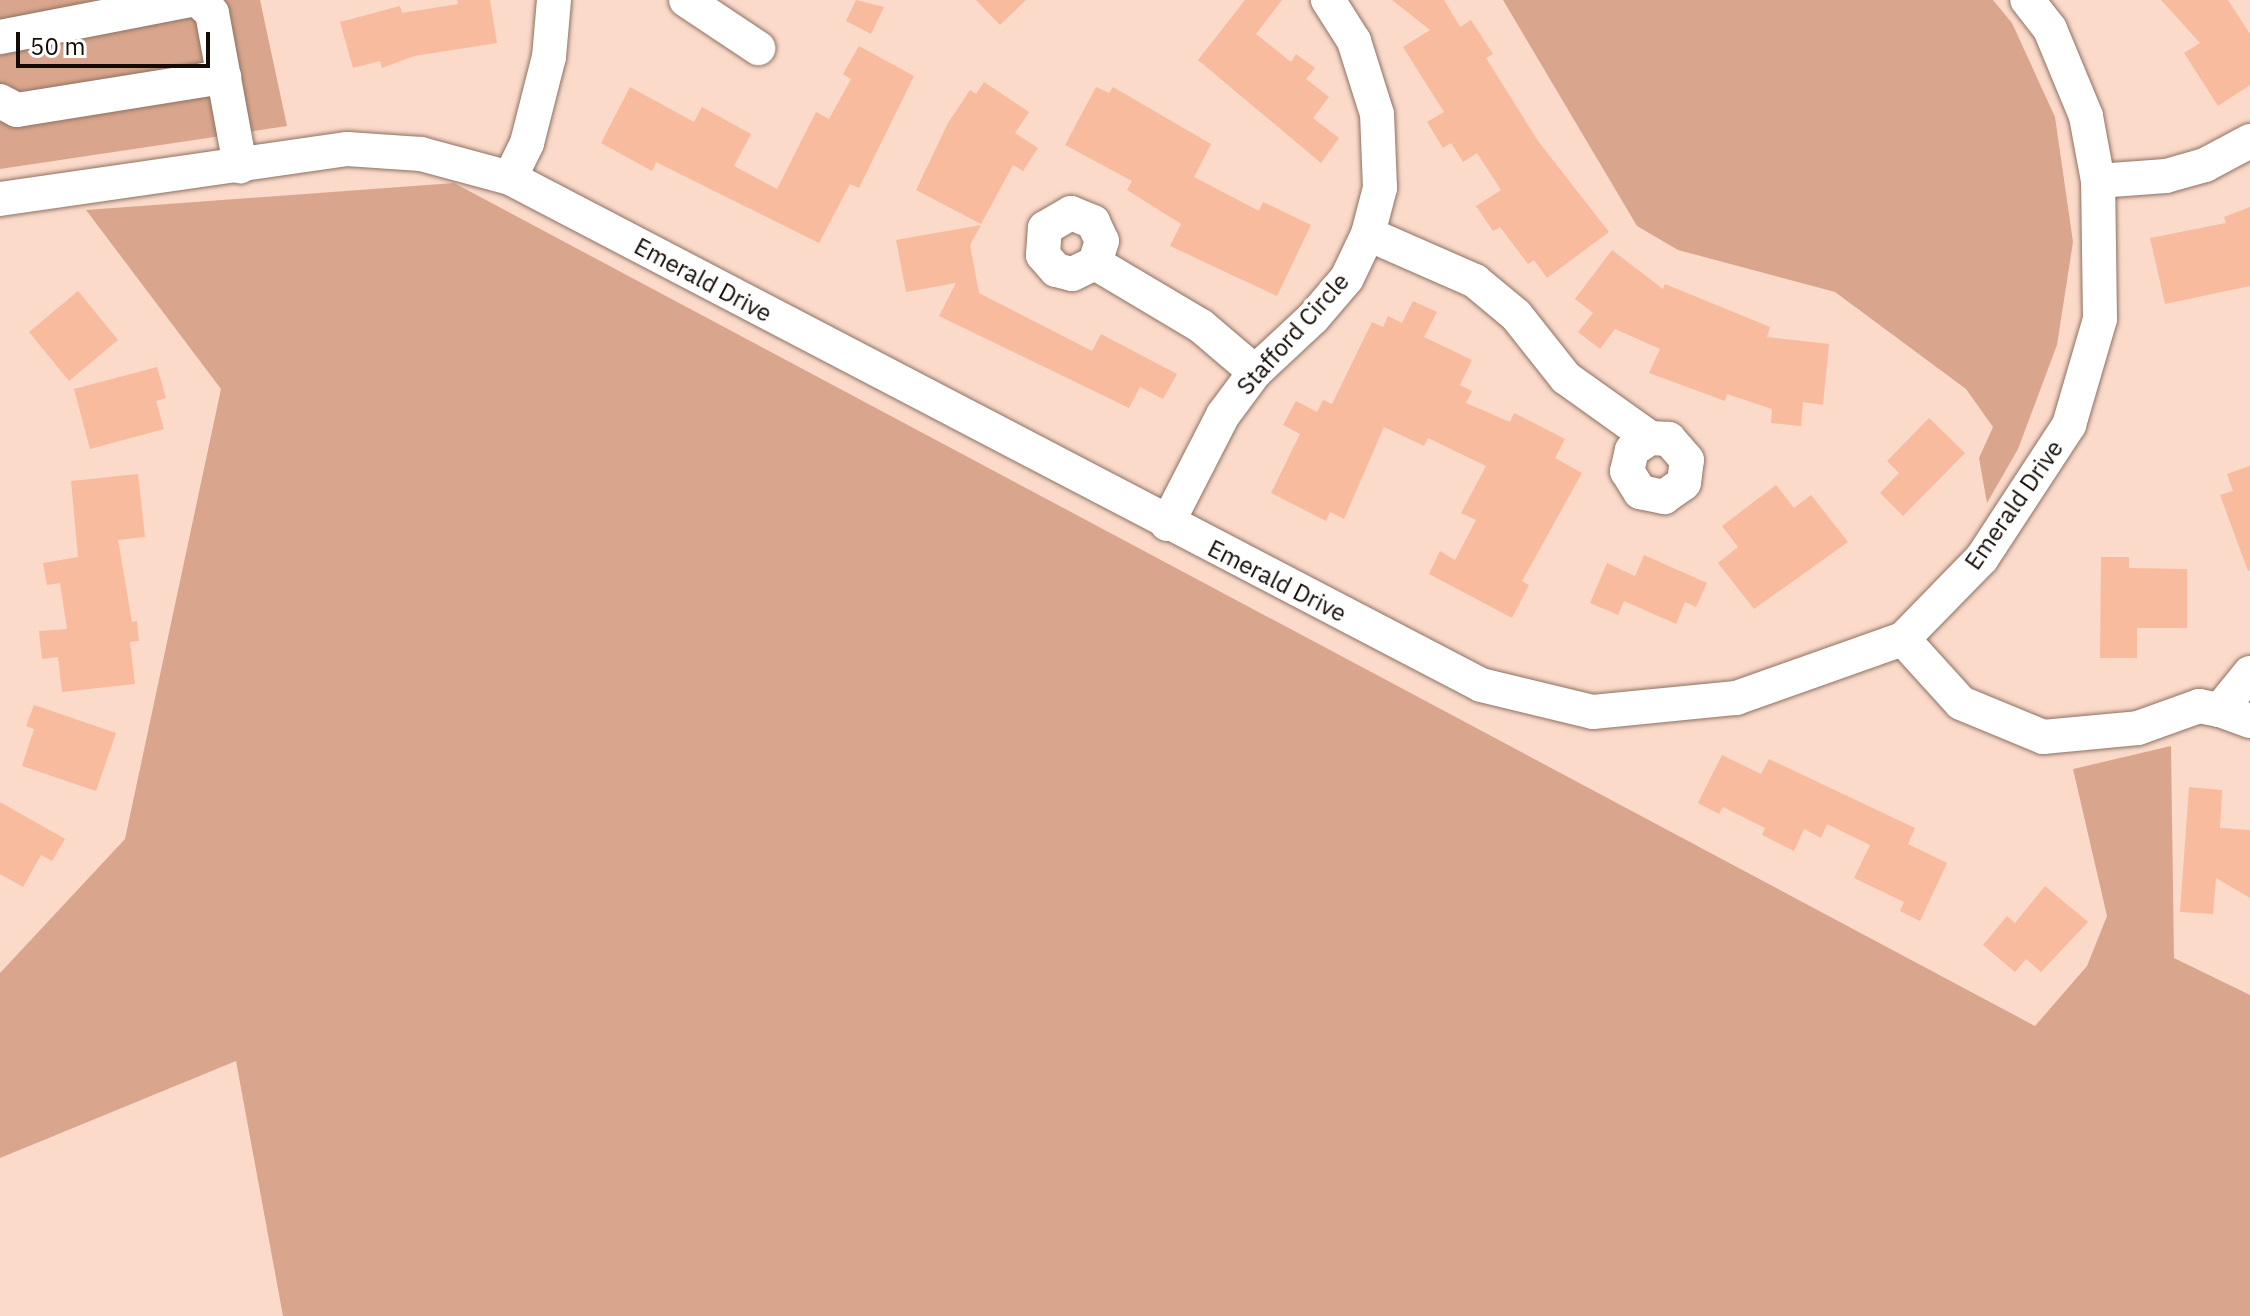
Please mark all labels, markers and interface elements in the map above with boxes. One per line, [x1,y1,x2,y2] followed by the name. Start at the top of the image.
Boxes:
[20,16,214,66] scale bar
[30,30,85,62] text: 50 m
[629,232,777,328] street label: Emerald Drive
[1231,267,1355,401] street label: Stafford Circle
[1959,435,2069,575] street label: Emerald Drive
[1203,534,1351,628] street label: Emerald Drive

